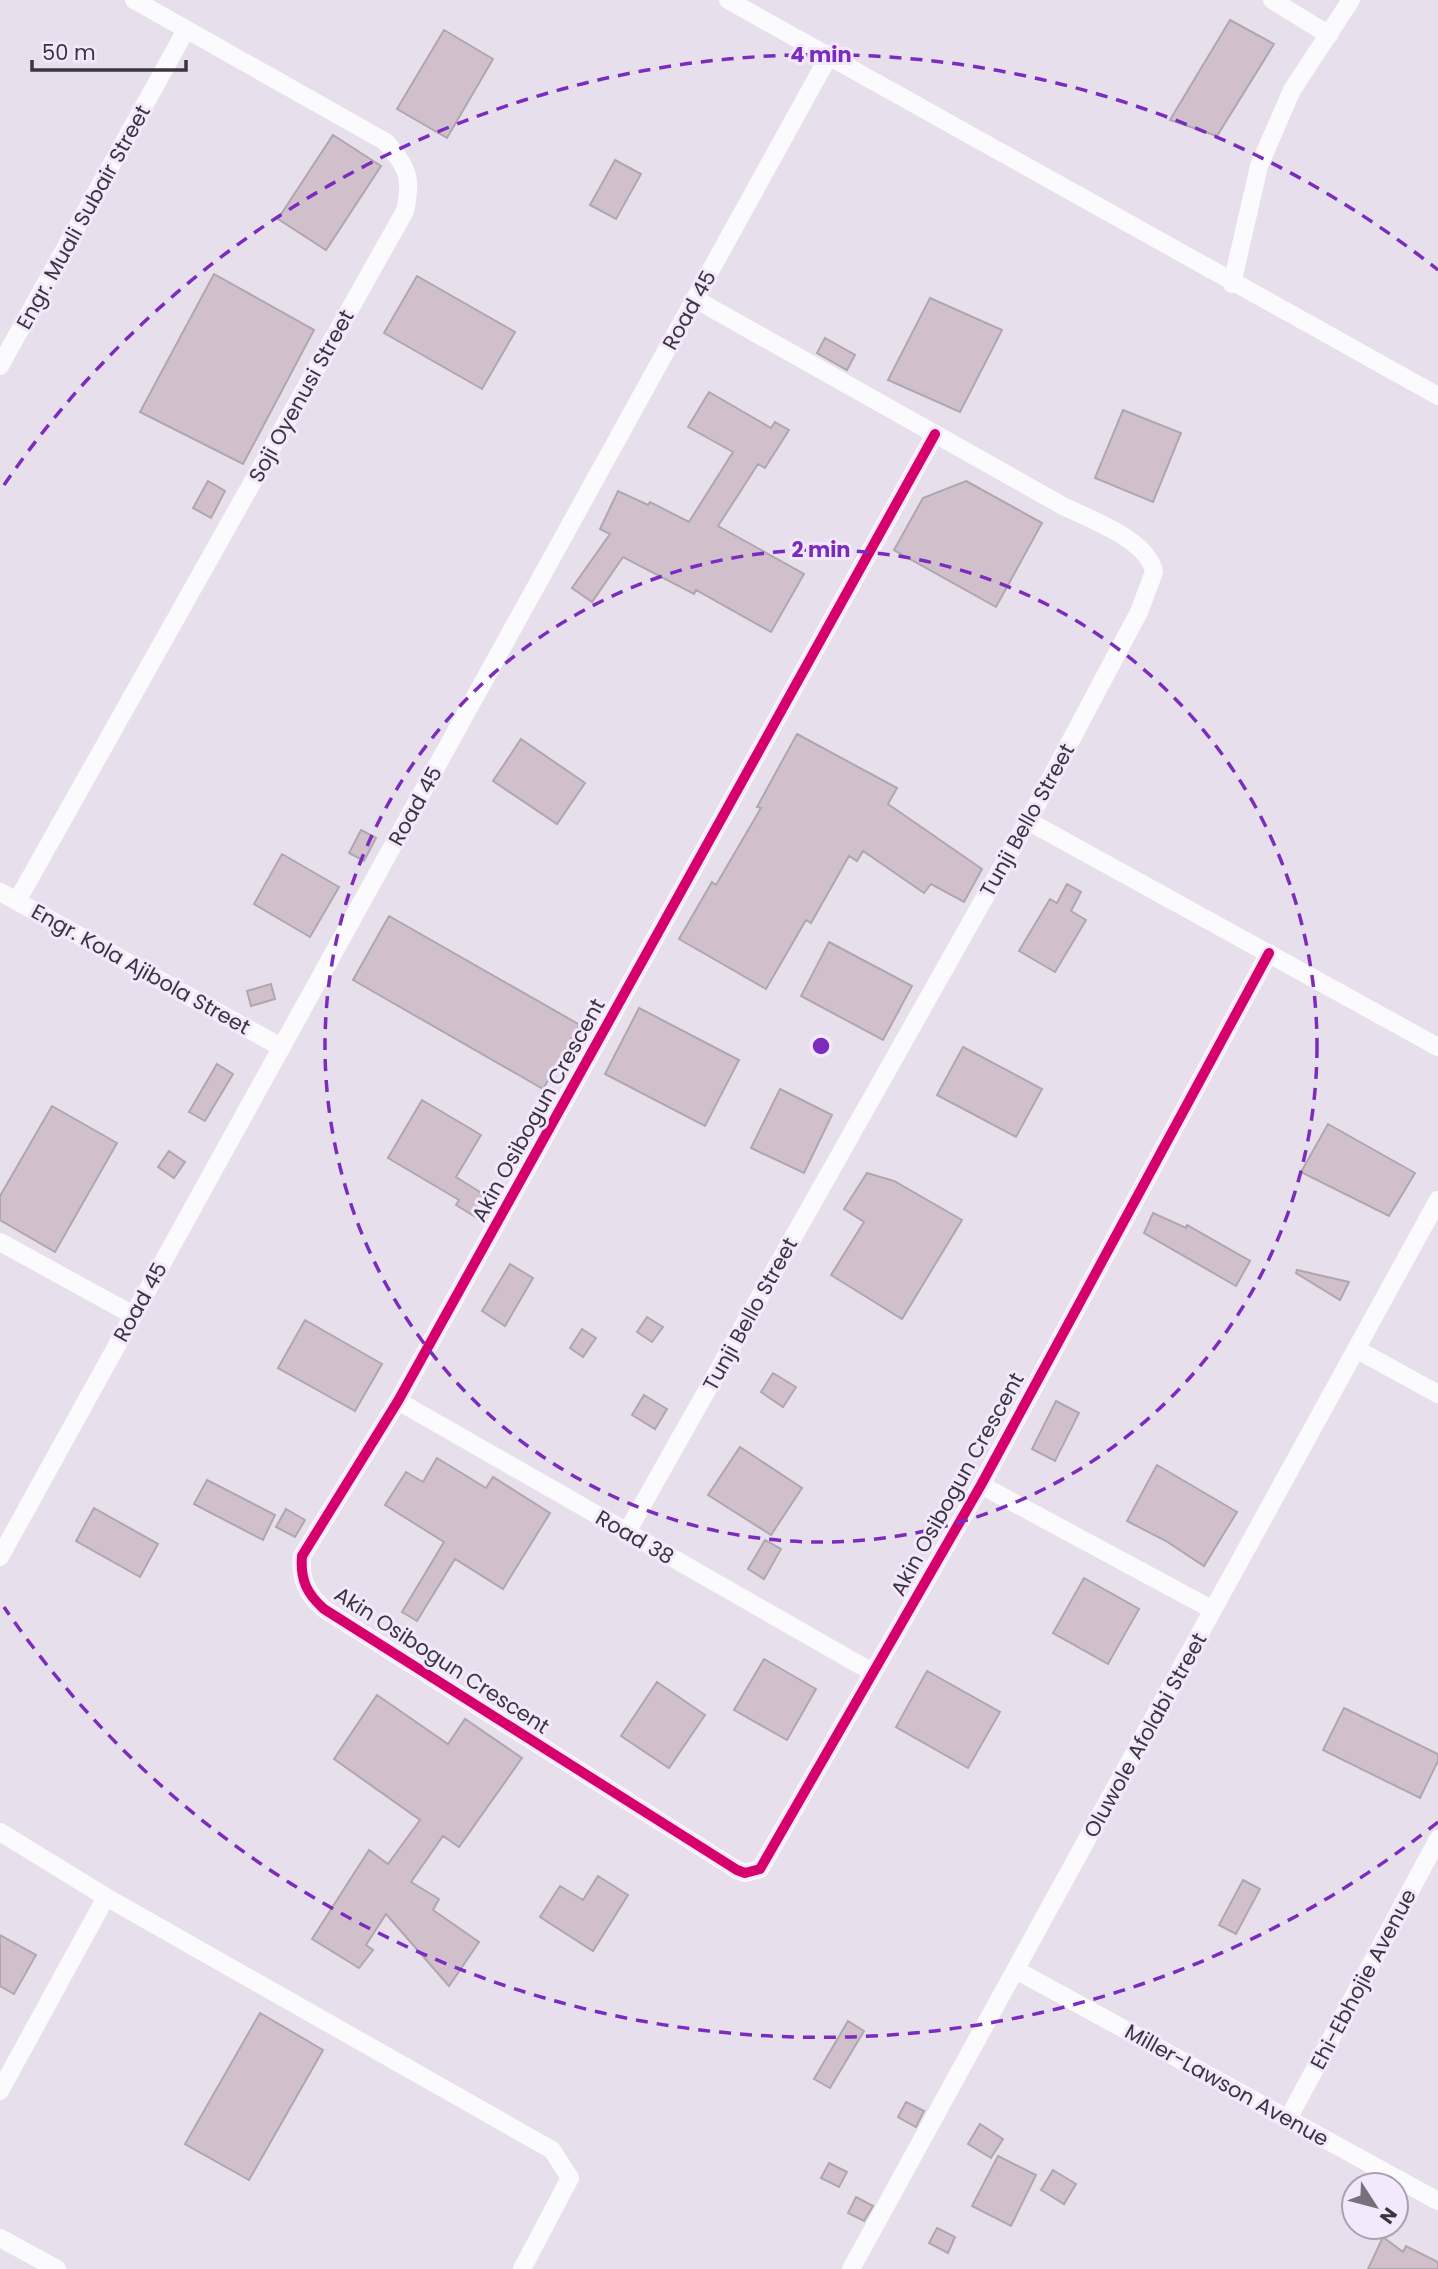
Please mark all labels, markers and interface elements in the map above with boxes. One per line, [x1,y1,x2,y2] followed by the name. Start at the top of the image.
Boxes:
[32,28,186,72] scale bar
[42,38,96,67] text: 50 m
[790,40,852,69] text: 4 min
[9,100,157,334] street label: Engr. Muali Subair Street
[655,265,723,355] street label: Road 45
[241,304,361,488] street label: Soji Oyenusi Street
[791,535,851,564] text: 2 min
[973,738,1081,902] street label: Tunji Bello Street
[381,761,449,851] street label: Road 45
[26,897,256,1041] street label: Engr. Kola Ajibola Street
[464,993,612,1227] street label: Akin Osibogun Crescent
[809,1034,833,1058] centre of rings
[696,1232,804,1396] street label: Tunji Bello Street
[106,1257,174,1347] street label: Road 45
[883,1367,1031,1601] street label: Akin Osibogun Crescent
[591,1503,679,1571] street label: Road 38
[329,1579,555,1741] street label: Akin Osibogun Crescent
[1077,1627,1213,1843] street label: Oluwole Afolabi Street
[1303,1884,1423,2074] street label: Ehi-Ebhojie Avenue
[1120,2017,1334,2153] street label: Miller-Lawson Avenue
[1340,2171,1410,2241] north arrow
[1373,2202,1403,2229] text: N

